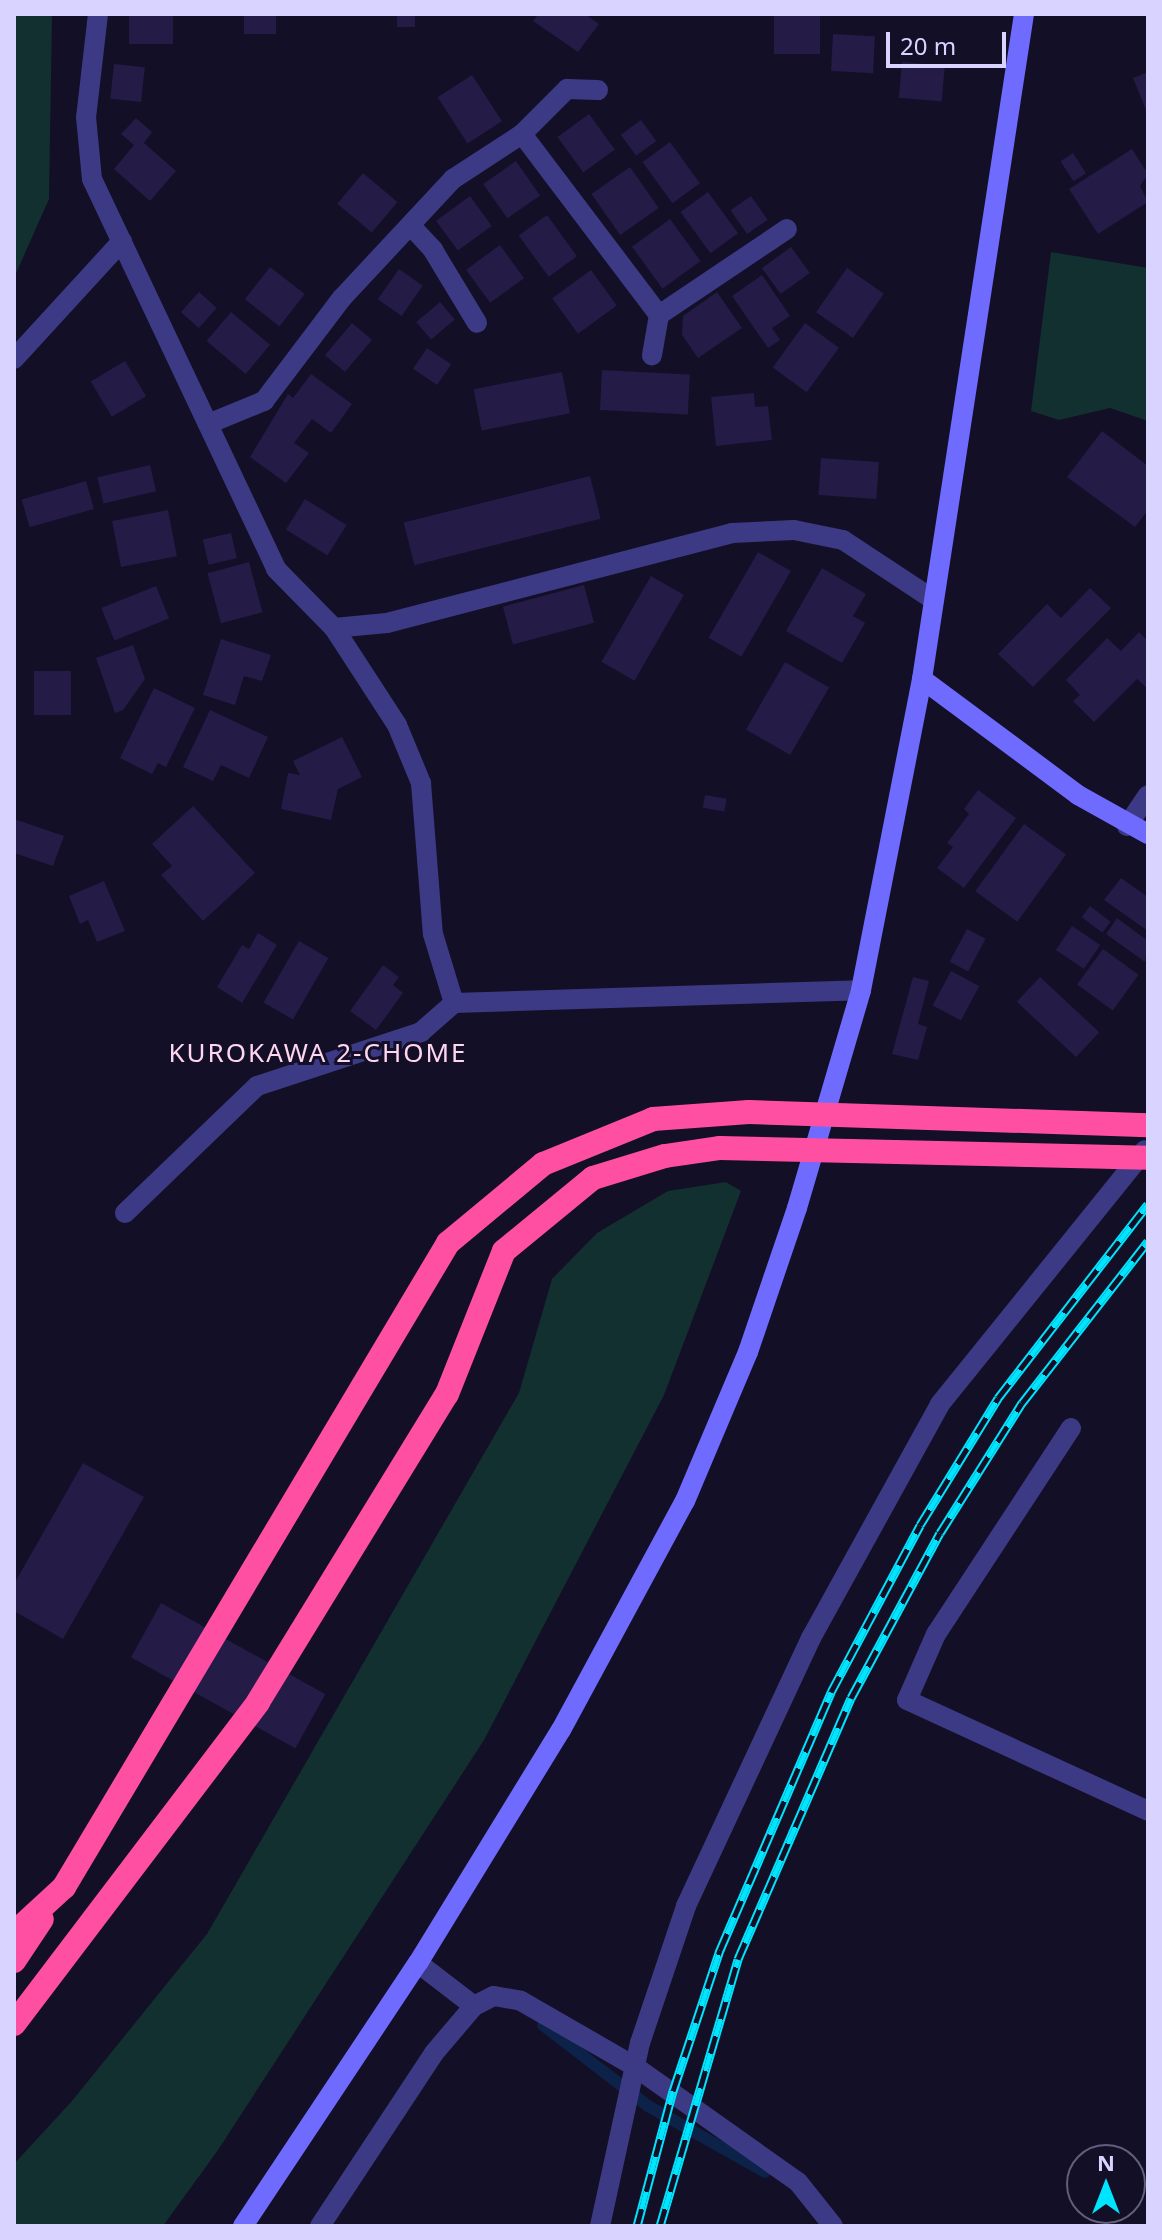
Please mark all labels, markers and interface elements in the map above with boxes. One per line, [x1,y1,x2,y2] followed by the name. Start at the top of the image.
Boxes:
[890,16,1010,66] scale bar
[900,29,956,62] text: 20 m
[168,1037,468,1069] district label: KUROKAWA 2-CHOME
[1066,2144,1146,2224] north arrow
[1097,2147,1115,2177] text: N

